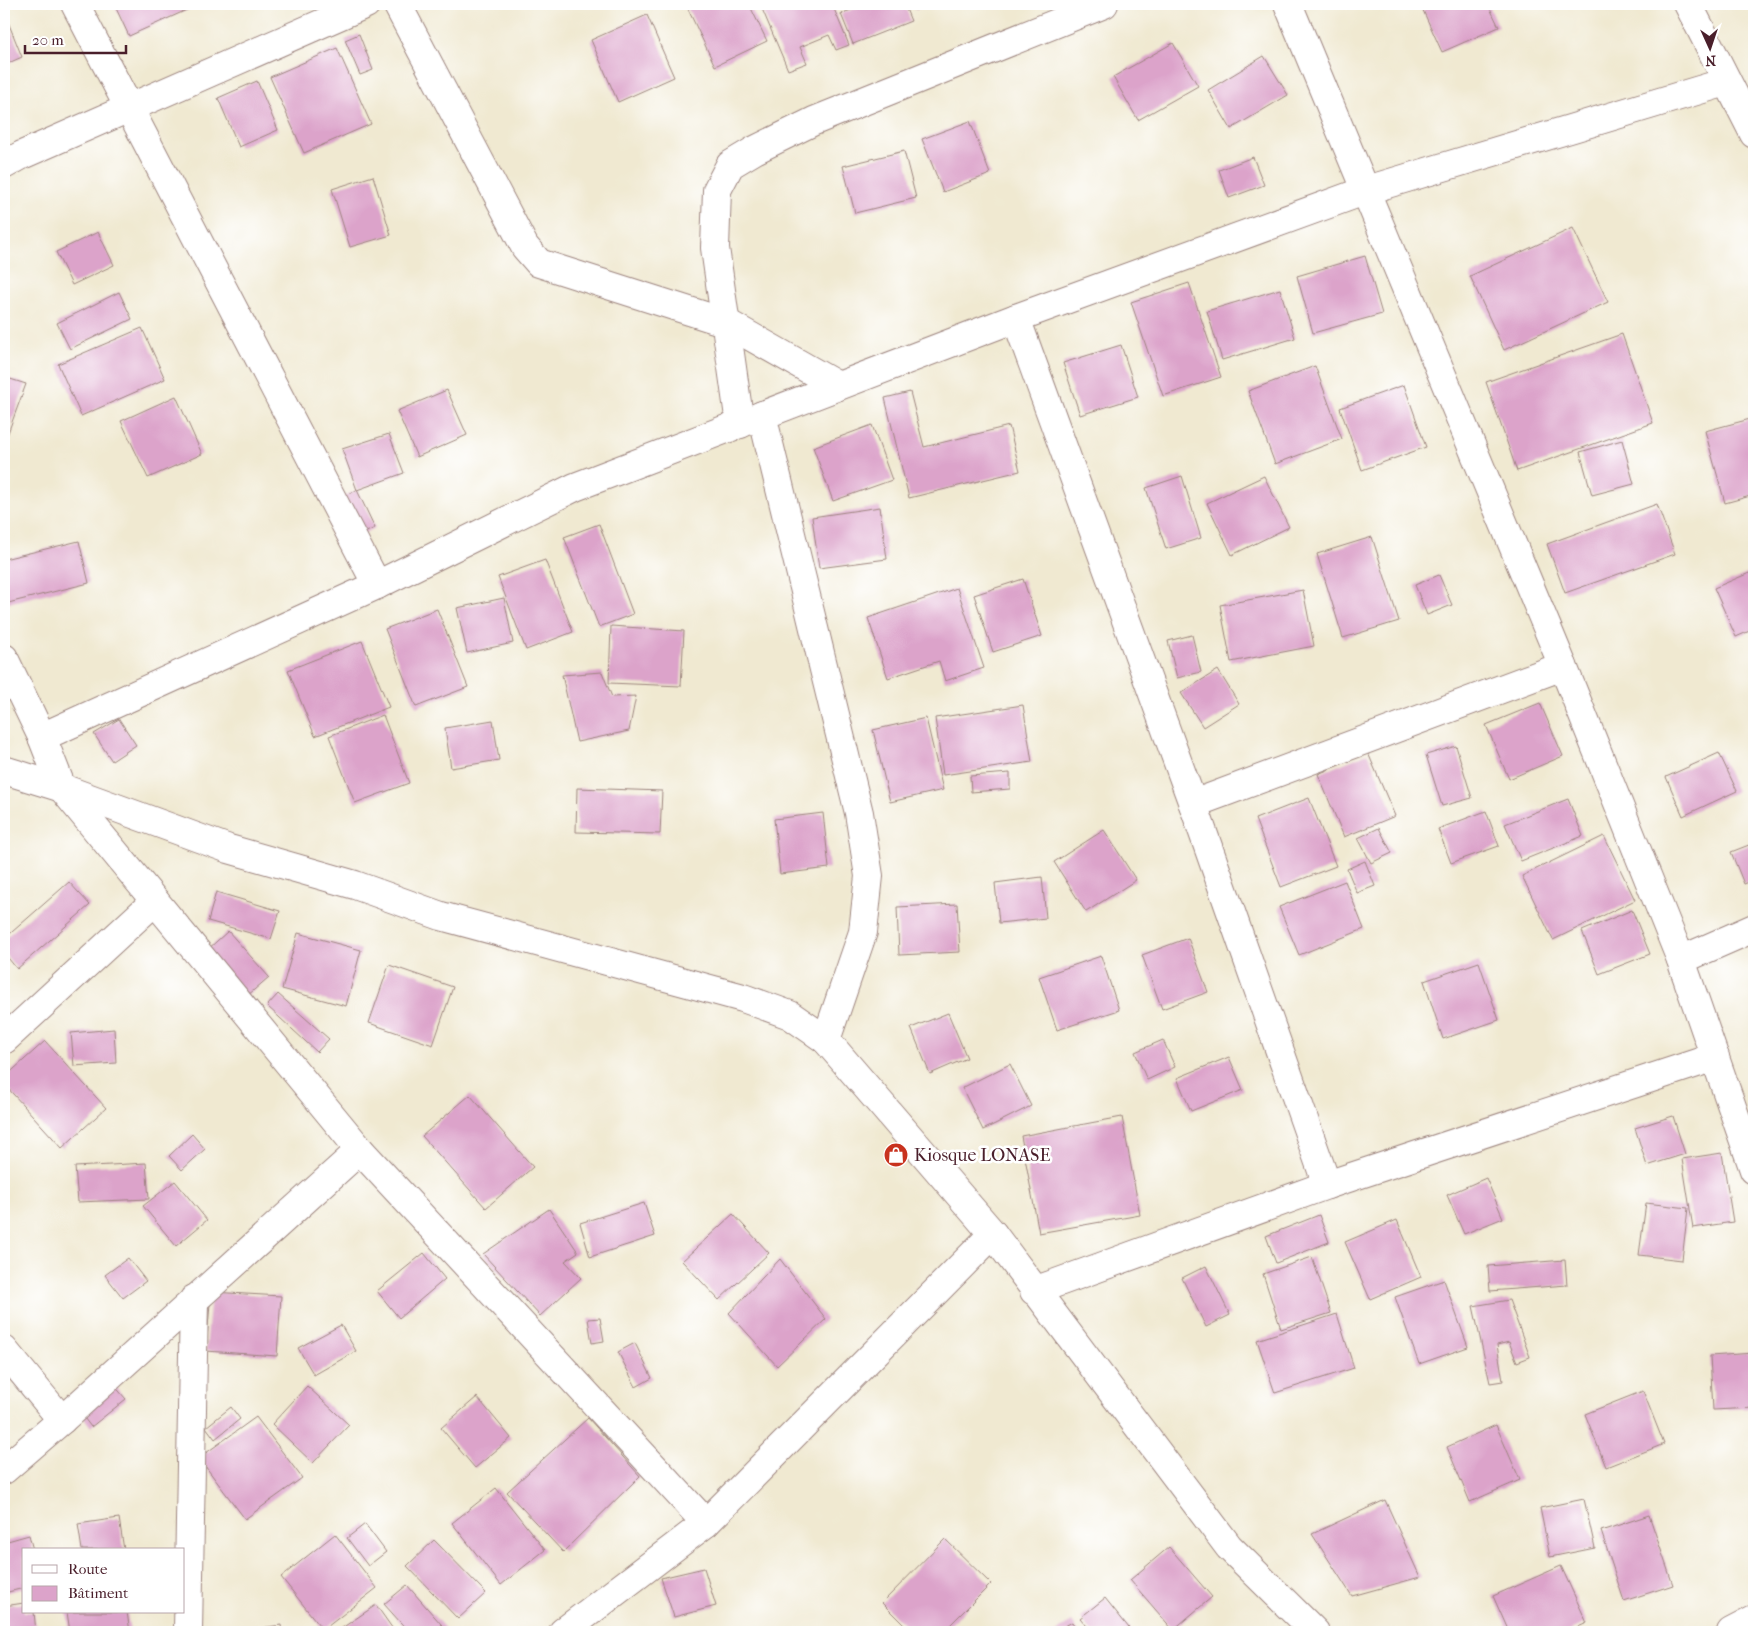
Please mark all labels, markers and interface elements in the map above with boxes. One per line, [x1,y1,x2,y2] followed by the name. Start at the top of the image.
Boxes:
[25,22,126,54] scale bar
[1686,22,1736,72] north arrow
[32,31,64,49] text: 20 m
[1705,52,1716,69] text: N
[883,1142,909,1168] shop icon: Kiosque LONASE
[914,1145,1050,1166] place label: Kiosque LONASE
[22,1548,185,1614] legend
[68,1560,108,1578] text: Route
[68,1584,129,1602] text: Bâtiment

